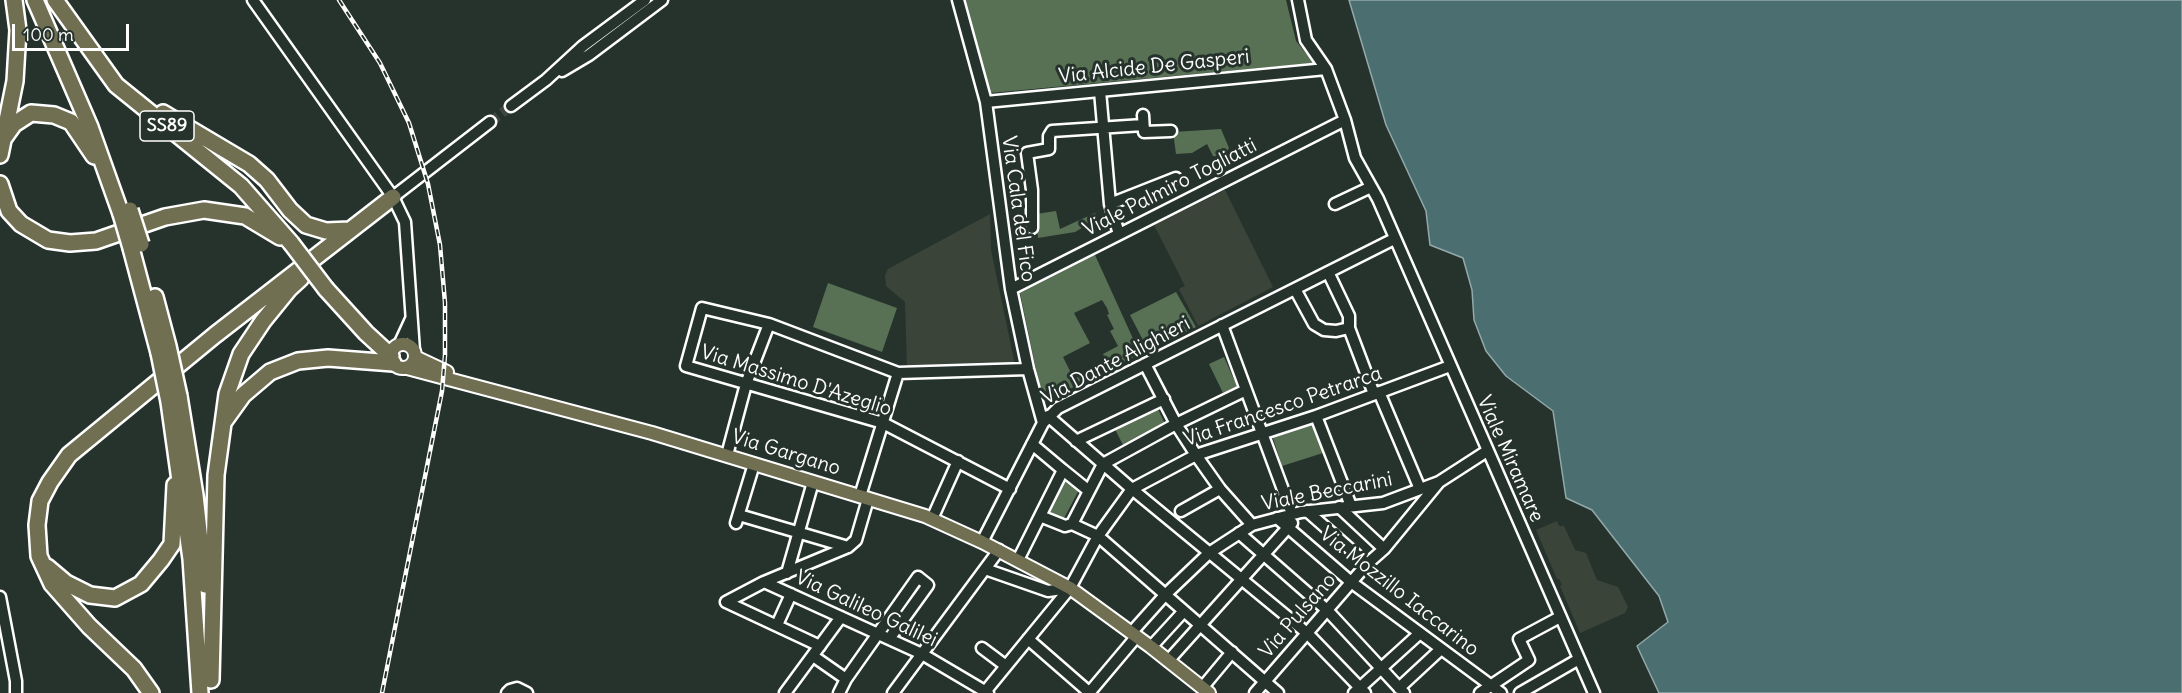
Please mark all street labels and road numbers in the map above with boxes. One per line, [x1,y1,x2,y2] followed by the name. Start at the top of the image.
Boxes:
[1057,45,1251,89] street label: Via Alcide De Gasperi
[140,111,194,141] road number: SS89
[1079,134,1261,242] street label: Viale Palmiro Togliatti
[996,135,1040,283] street label: Via Cala del Fico
[1038,312,1194,410] street label: Via Dante Alighieri
[698,341,894,421] street label: Via Massimo D'Azeglio
[1181,362,1385,452] street label: Via Francesco Petrarca
[1471,392,1549,526] street label: Viale Miramare
[729,425,843,481] street label: Via Gargano
[1260,468,1394,516] street label: Viale Beccarini
[1315,522,1483,662] street label: Via Mozzillo Iaccarino
[791,566,941,652] street label: Via Galileo Galilei
[1255,569,1341,663] street label: Via Pulsano

